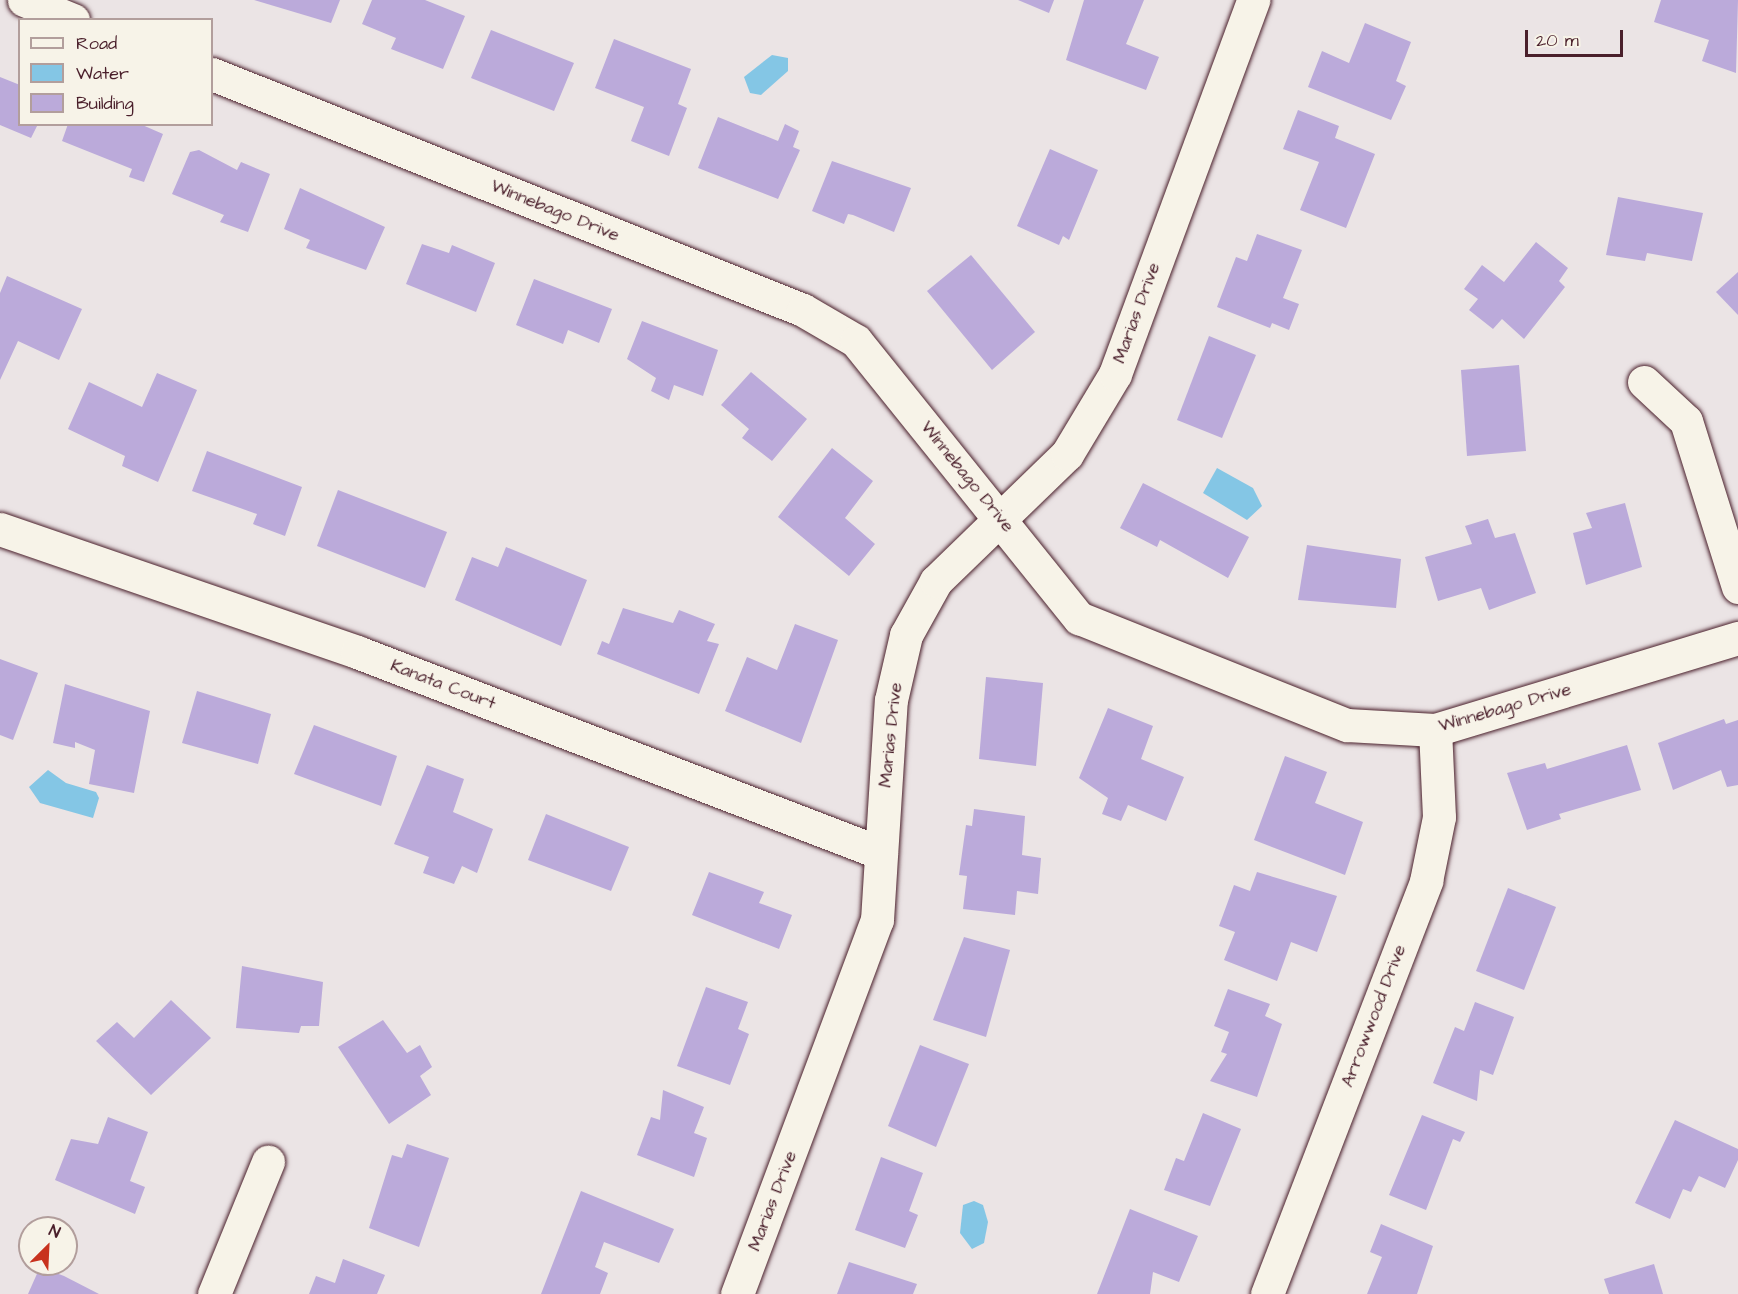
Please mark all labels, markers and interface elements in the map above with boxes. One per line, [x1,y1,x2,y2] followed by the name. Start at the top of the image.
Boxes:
[18,18,213,126] legend
[1528,18,1626,56] scale bar
[1536,28,1579,53] text: 20 m
[76,31,117,56] text: Road
[76,61,129,86] text: Water
[76,91,134,116] text: Building
[488,175,622,247] street label: Winnebago Drive
[1109,260,1165,366] street label: Marias Drive
[916,417,1018,537] street label: Winnebago Drive
[387,655,499,715] street label: Kanata Court
[1436,679,1574,737] street label: Winnebago Drive
[875,681,907,789] street label: Marias Drive
[1337,942,1411,1090] street label: Arrowwood Drive
[744,1148,802,1254] street label: Marias Drive
[18,1216,78,1276] north arrow
[45,1219,64,1243] text: N

